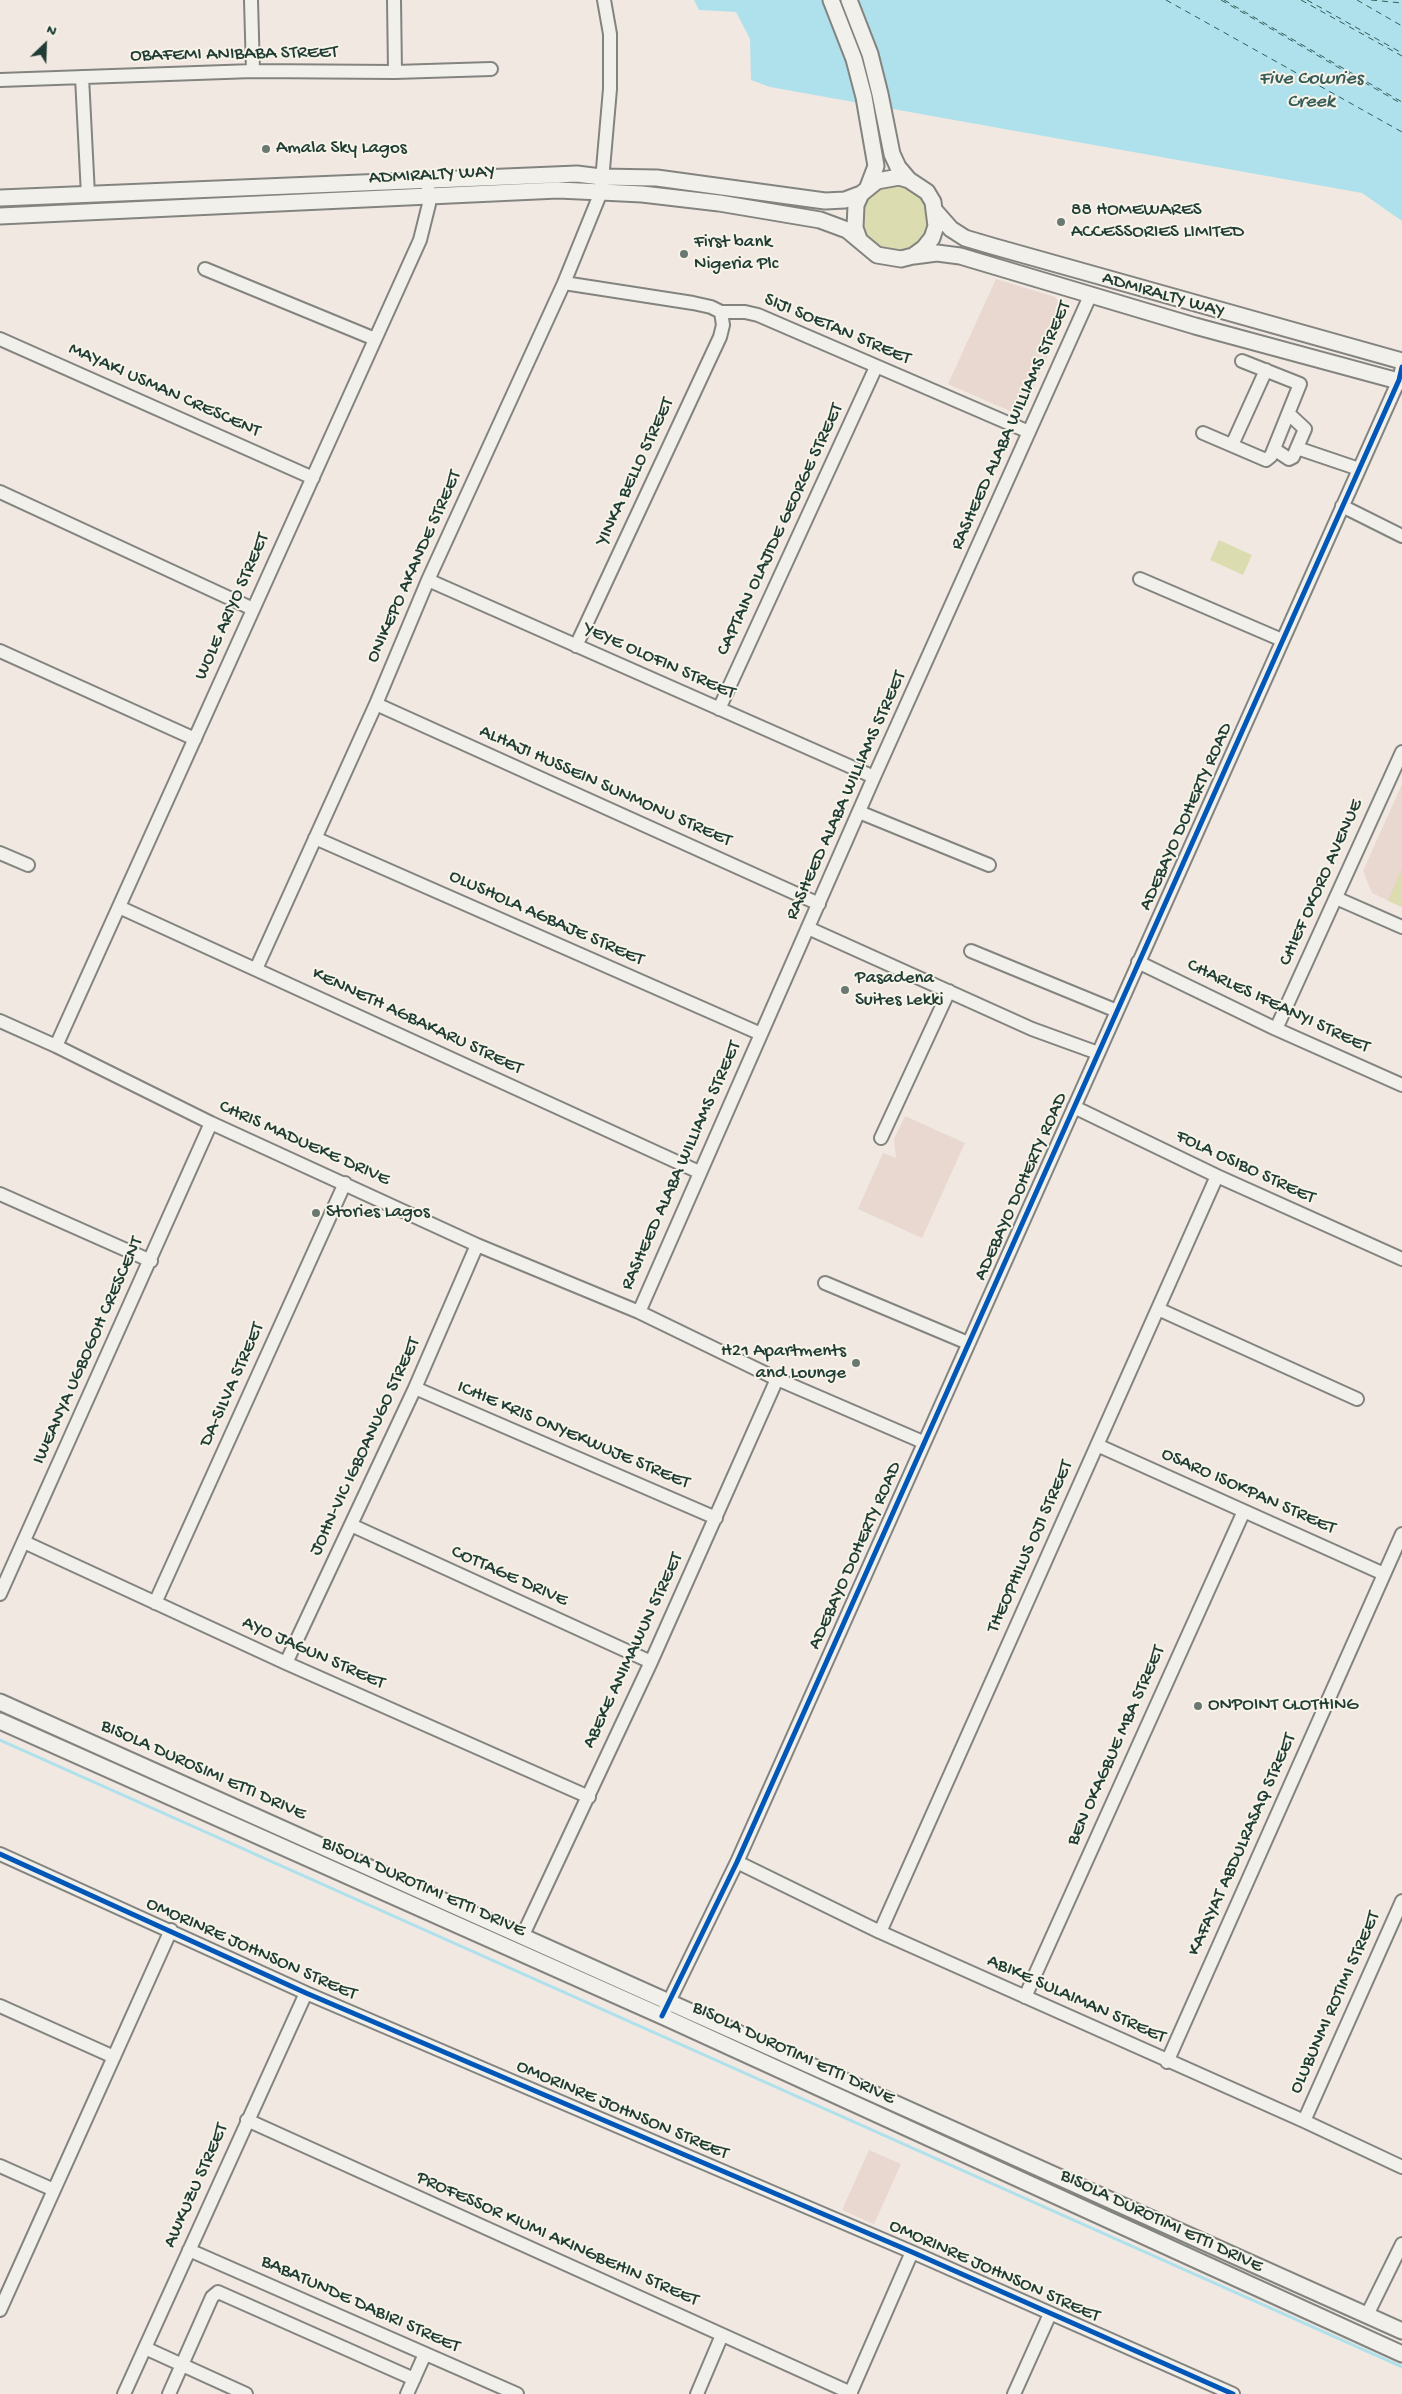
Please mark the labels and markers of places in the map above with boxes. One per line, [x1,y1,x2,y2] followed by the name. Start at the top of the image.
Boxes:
[276,138,407,160] place label: Amala Sky Lagos
[260,143,272,155] marker: Amala Sky Lagos
[1071,200,1244,244] place label: 88 HOMEWARES ACCESSORIES LIMITED
[1055,216,1067,228] marker: 88 HOMEWARES ACCESSORIES LIMITED
[694,232,778,276] place label: First bank Nigeria Plc
[678,248,690,260] marker: First bank Nigeria Plc
[855,968,944,1012] place label: Pasadena Suites Lekki
[839,984,851,996] marker: Pasadena Suites Lekki
[326,1202,430,1224] place label: Stories Lagos
[310,1207,322,1219] marker: Stories Lagos
[721,1341,846,1385] place label: H21 Apartments and Lounge
[850,1357,862,1369] marker: H21 Apartments and Lounge
[1208,1695,1358,1717] place label: ONPOINT CLOTHING
[1192,1700,1204,1712] marker: ONPOINT CLOTHING

